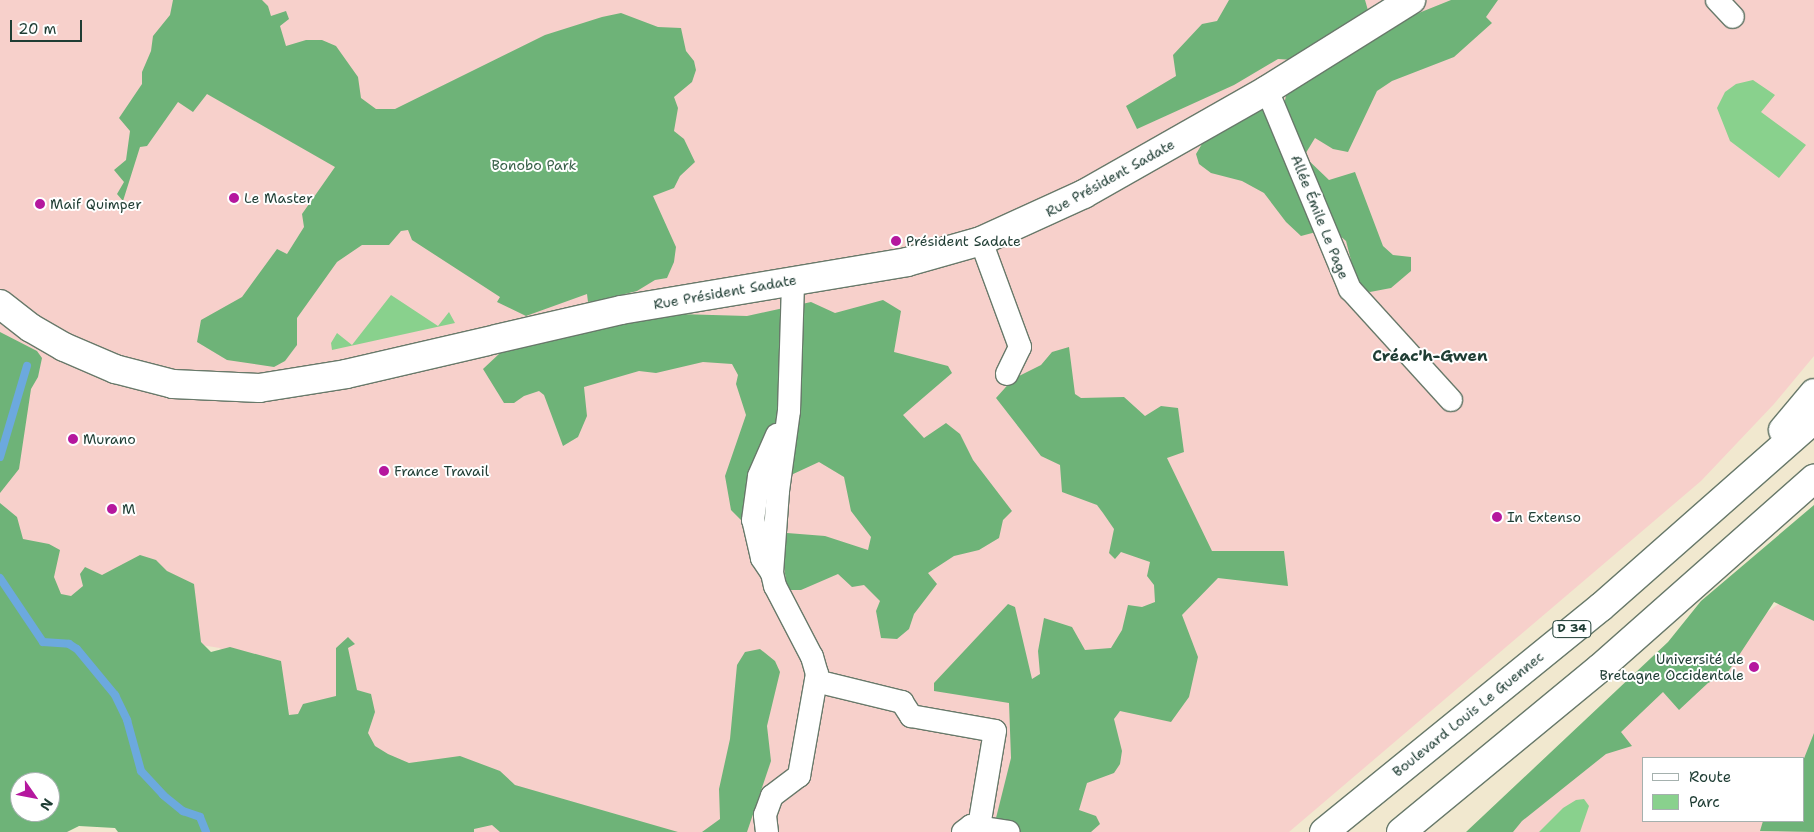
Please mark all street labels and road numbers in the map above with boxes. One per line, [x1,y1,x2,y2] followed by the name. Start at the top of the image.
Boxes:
[1043,136,1177,220] street label: Rue Président Sadate
[1287,152,1353,282] street label: Allée Émile Le Page
[652,271,798,313] street label: Rue Président Sadate
[1552,620,1592,638] road number: D 34
[1389,648,1547,780] street label: Boulevard Louis Le Guennec

